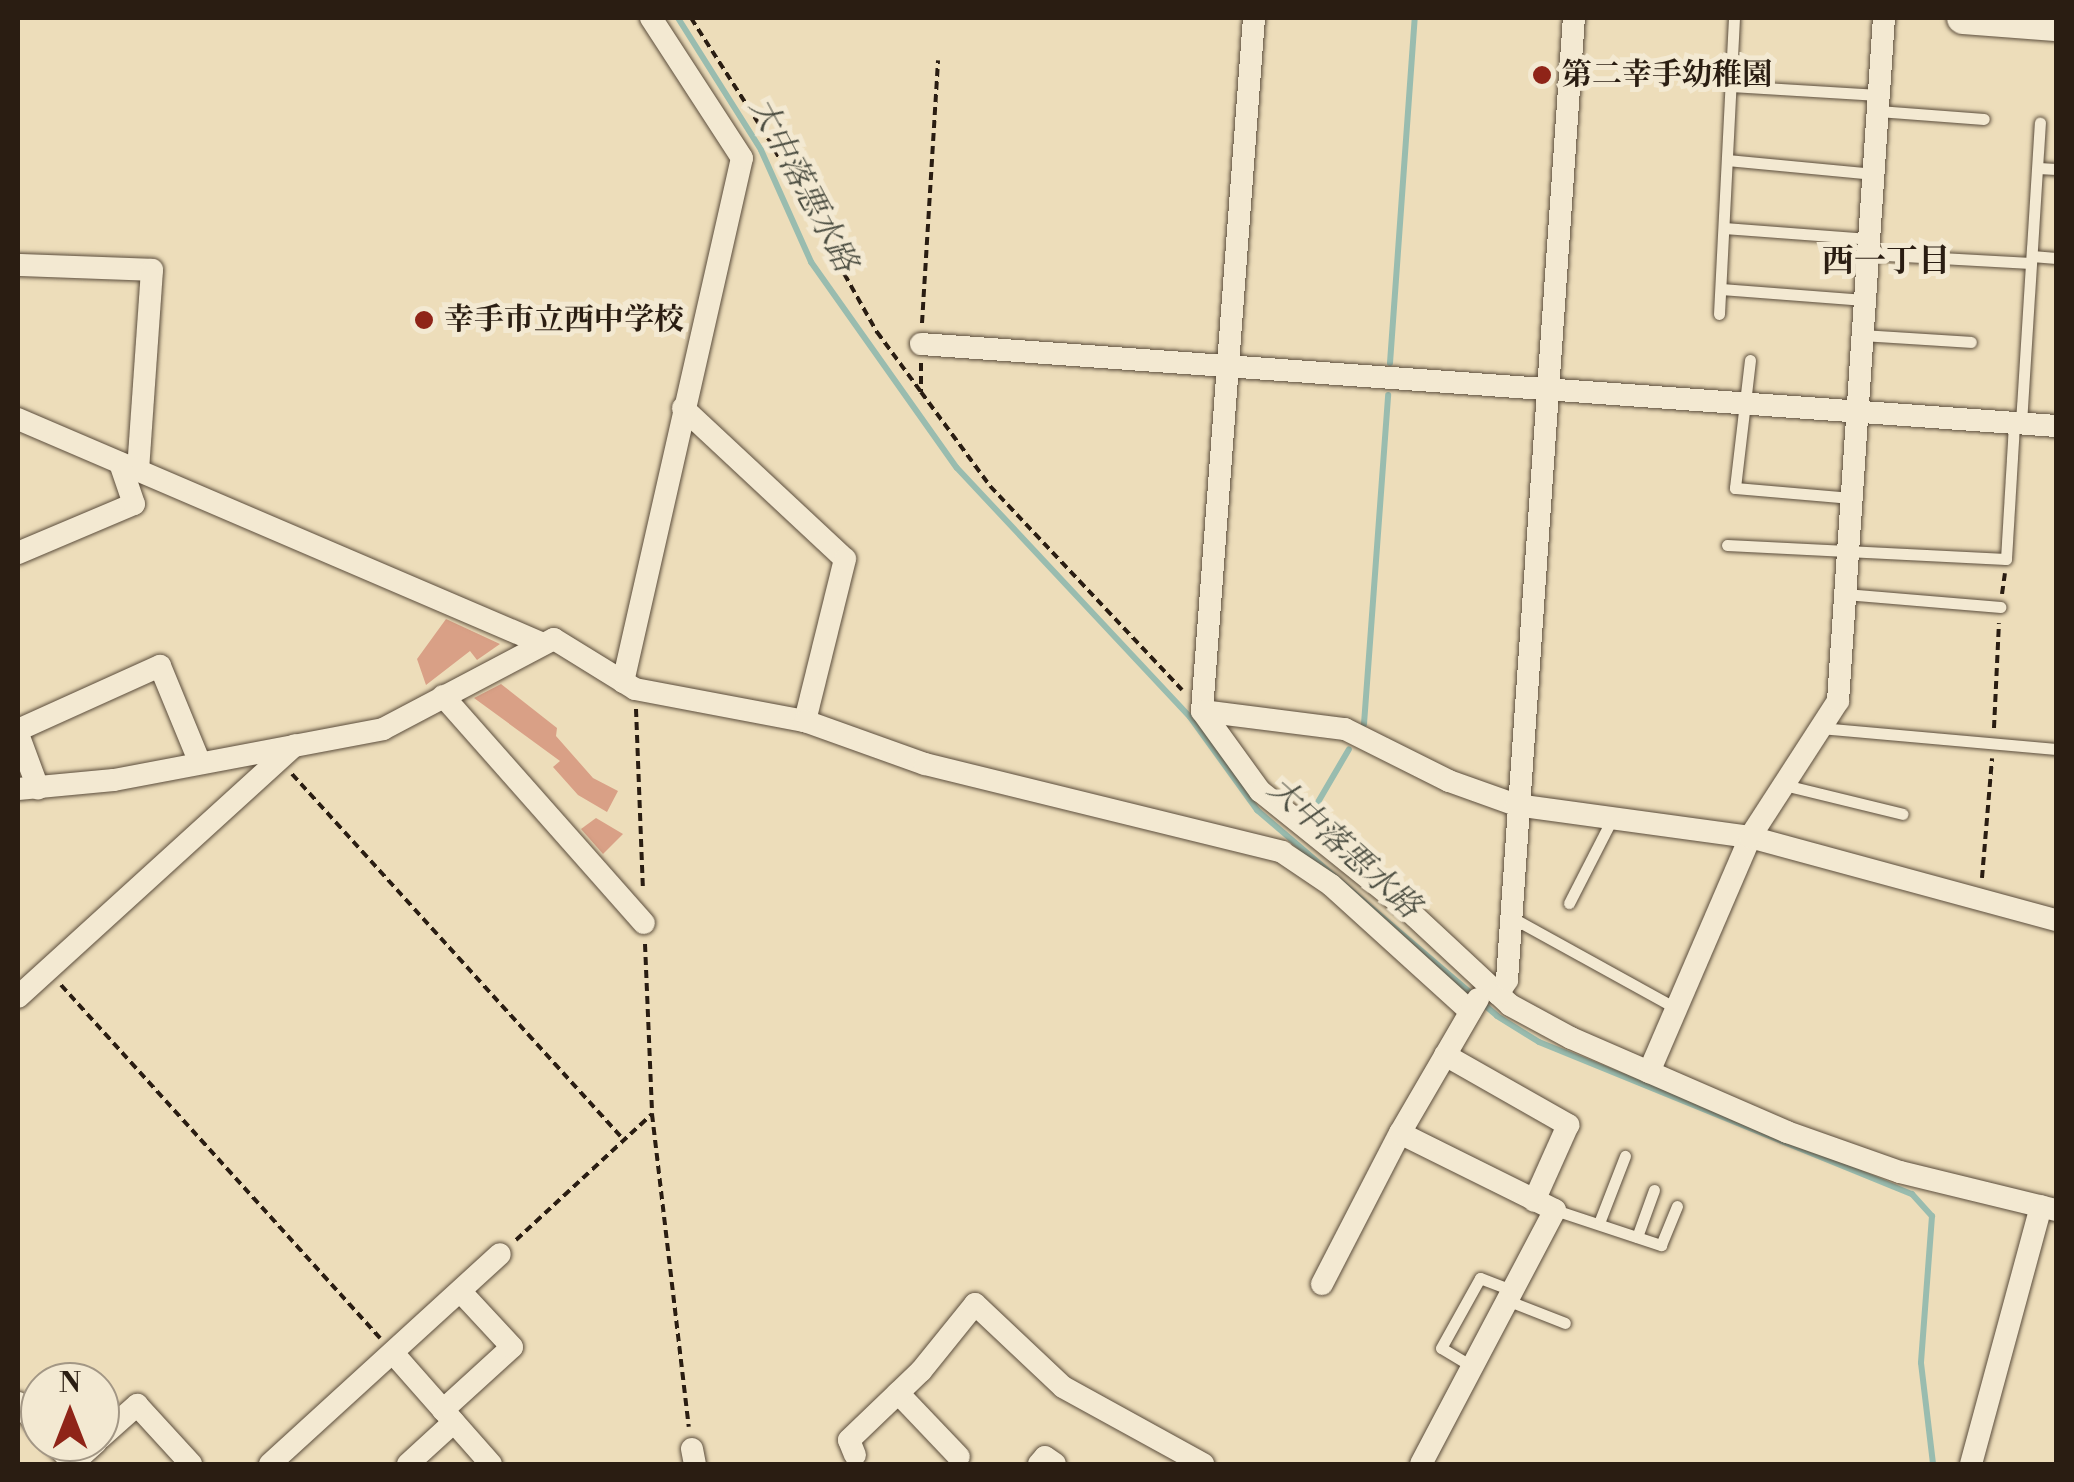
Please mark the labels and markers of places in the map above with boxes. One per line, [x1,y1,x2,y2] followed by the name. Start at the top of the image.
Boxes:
[1562,57,1772,93] place label: 第二幸手幼稚園
[1531,64,1553,86] marker: 第二幸手幼稚園
[444,302,684,338] place label: 幸手市立西中学校
[413,309,435,331] marker: 幸手市立西中学校

